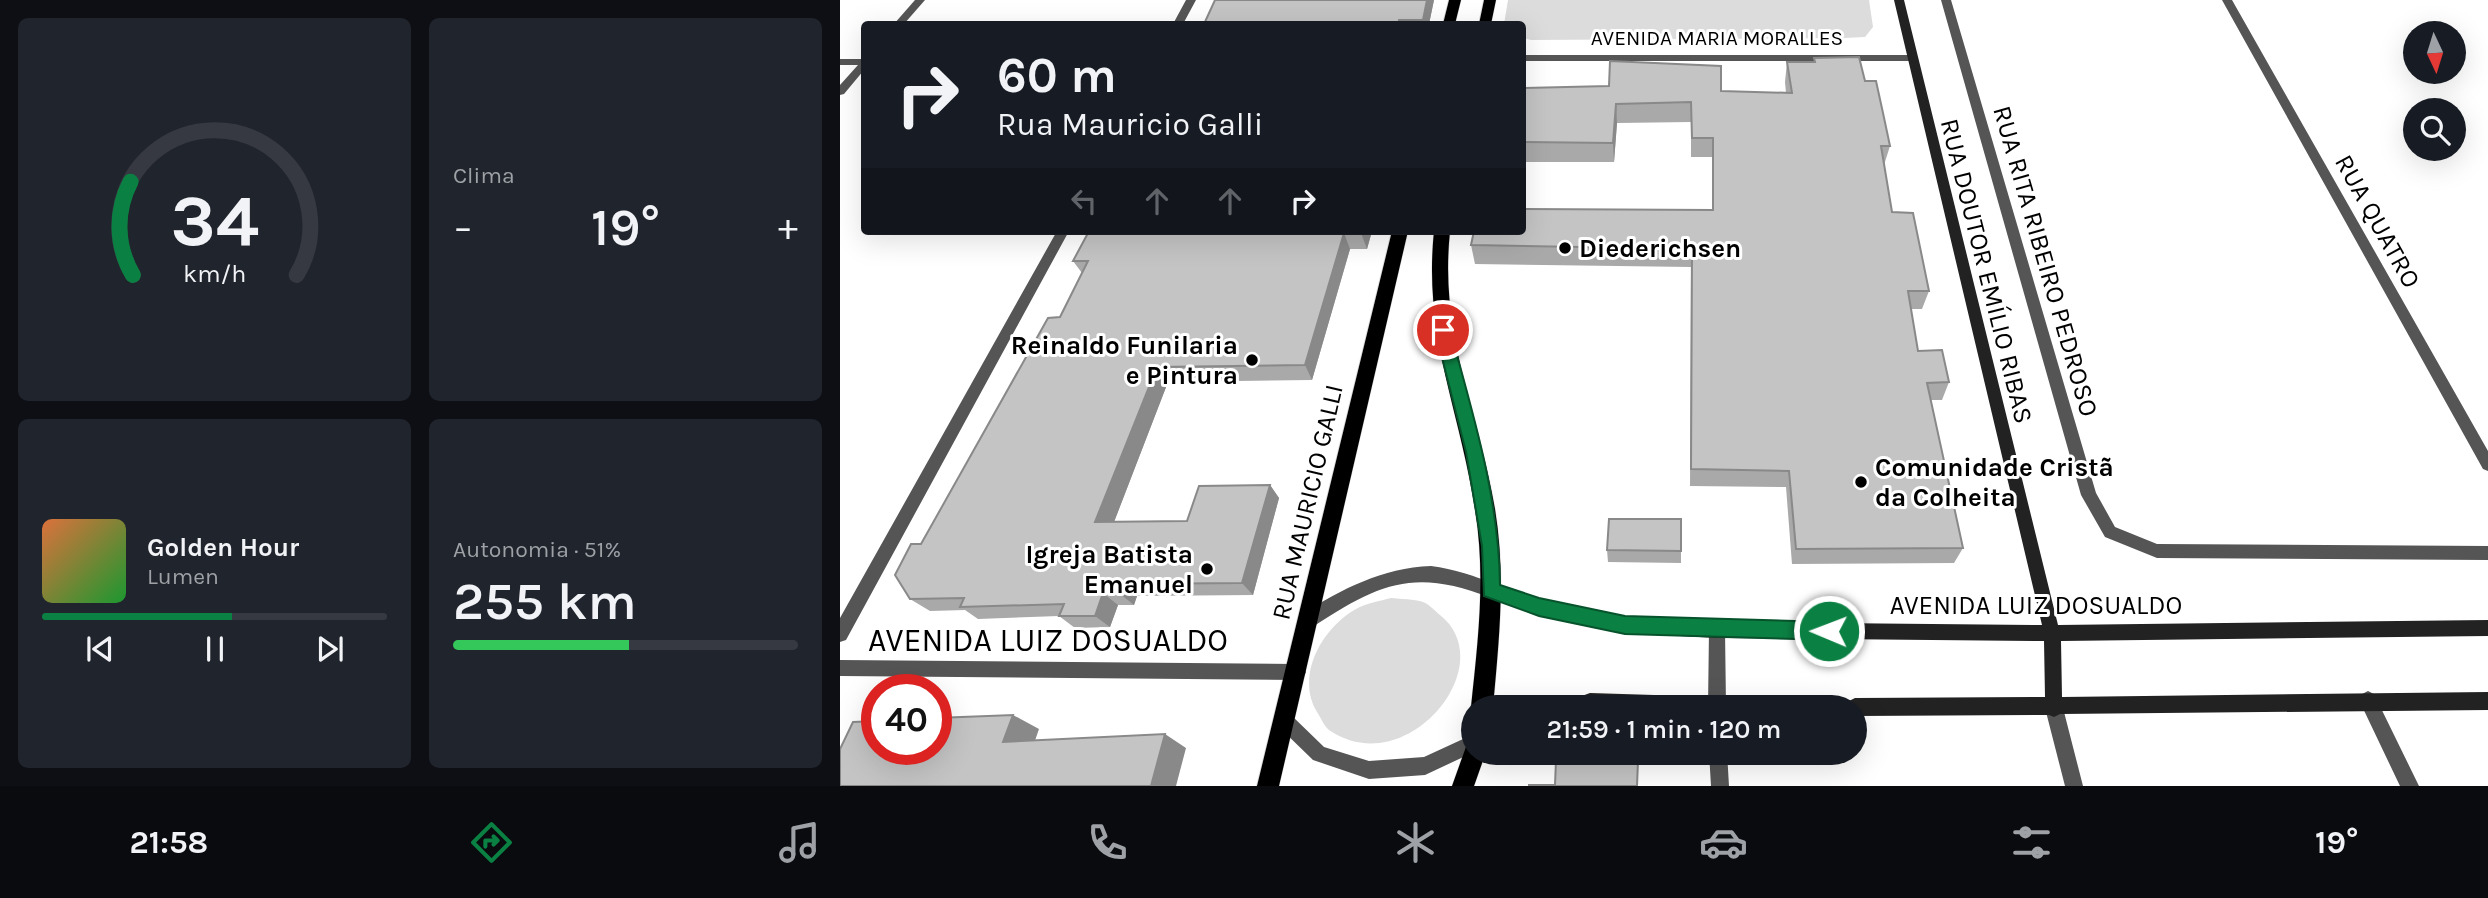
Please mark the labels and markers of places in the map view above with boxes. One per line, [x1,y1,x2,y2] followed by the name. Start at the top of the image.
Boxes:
[1579,233,1741,264] place label: Diederichsen
[1557,240,1573,256] marker: Diederichsen
[1413,300,1473,360] pin
[1011,330,1238,391] place label: Reinaldo Funilaria e Pintura
[1244,352,1260,368] marker: Reinaldo Funilaria e Pintura
[1875,452,2114,513] place label: Comunidade Cristã da Colheita
[1853,474,1869,490] marker: Comunidade Cristã da Colheita
[1025,539,1193,600] place label: Igreja Batista Emanuel
[1199,561,1215,577] marker: Igreja Batista Emanuel

